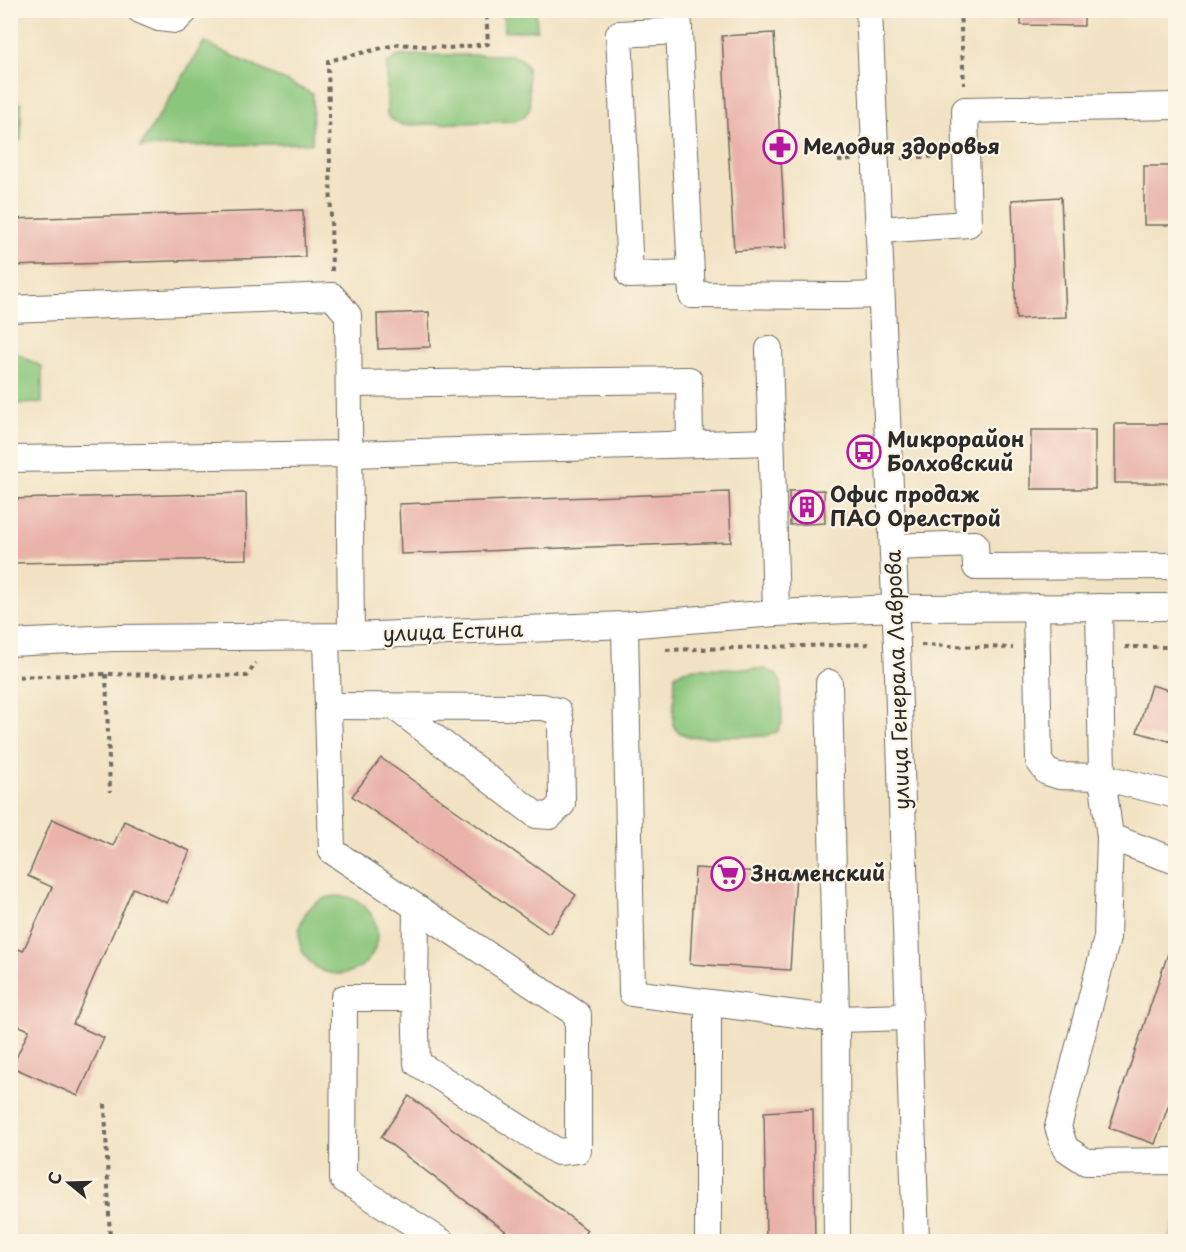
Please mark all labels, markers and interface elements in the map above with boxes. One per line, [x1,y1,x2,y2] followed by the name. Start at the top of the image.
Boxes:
[762,129,798,165] pharmacy icon: Мелодия здоровья
[803,129,1000,161] place label: Мелодия здоровья
[887,422,1024,478] place label: Микрорайон Болховский
[846,434,882,470] bus stop icon: Микрорайон Болховский
[830,477,1001,533] place label: Офис продаж ПАО Орелстрой
[789,489,825,525] building icon: Офис продаж ПАО Орелстрой
[875,549,917,811] street label: улица Генерала Лаврова
[382,612,525,648] street label: улица Естина
[710,856,746,892] supermarket icon: Знаменский
[750,856,885,888] place label: Знаменский
[39,1153,99,1213] north arrow
[41,1168,67,1187] text: С

